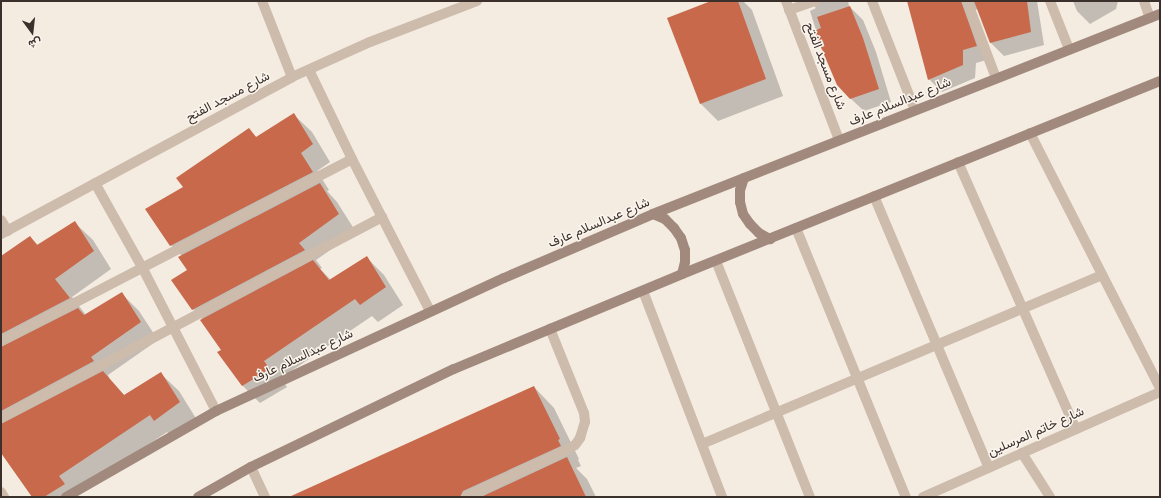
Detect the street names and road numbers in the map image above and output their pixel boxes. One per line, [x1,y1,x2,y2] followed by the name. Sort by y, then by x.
[801,20,849,112] street label: شارع مسجد الفتح
[183,68,273,126] street label: شارع مسجد الفتح
[847,74,953,130] street label: شارع عبدالسلام عارف
[546,195,652,251] street label: شارع عبدالسلام عارف
[250,326,356,386] street label: شارع عبدالسلام عارف
[985,404,1087,460] street label: شارع خاتم المرسلين

